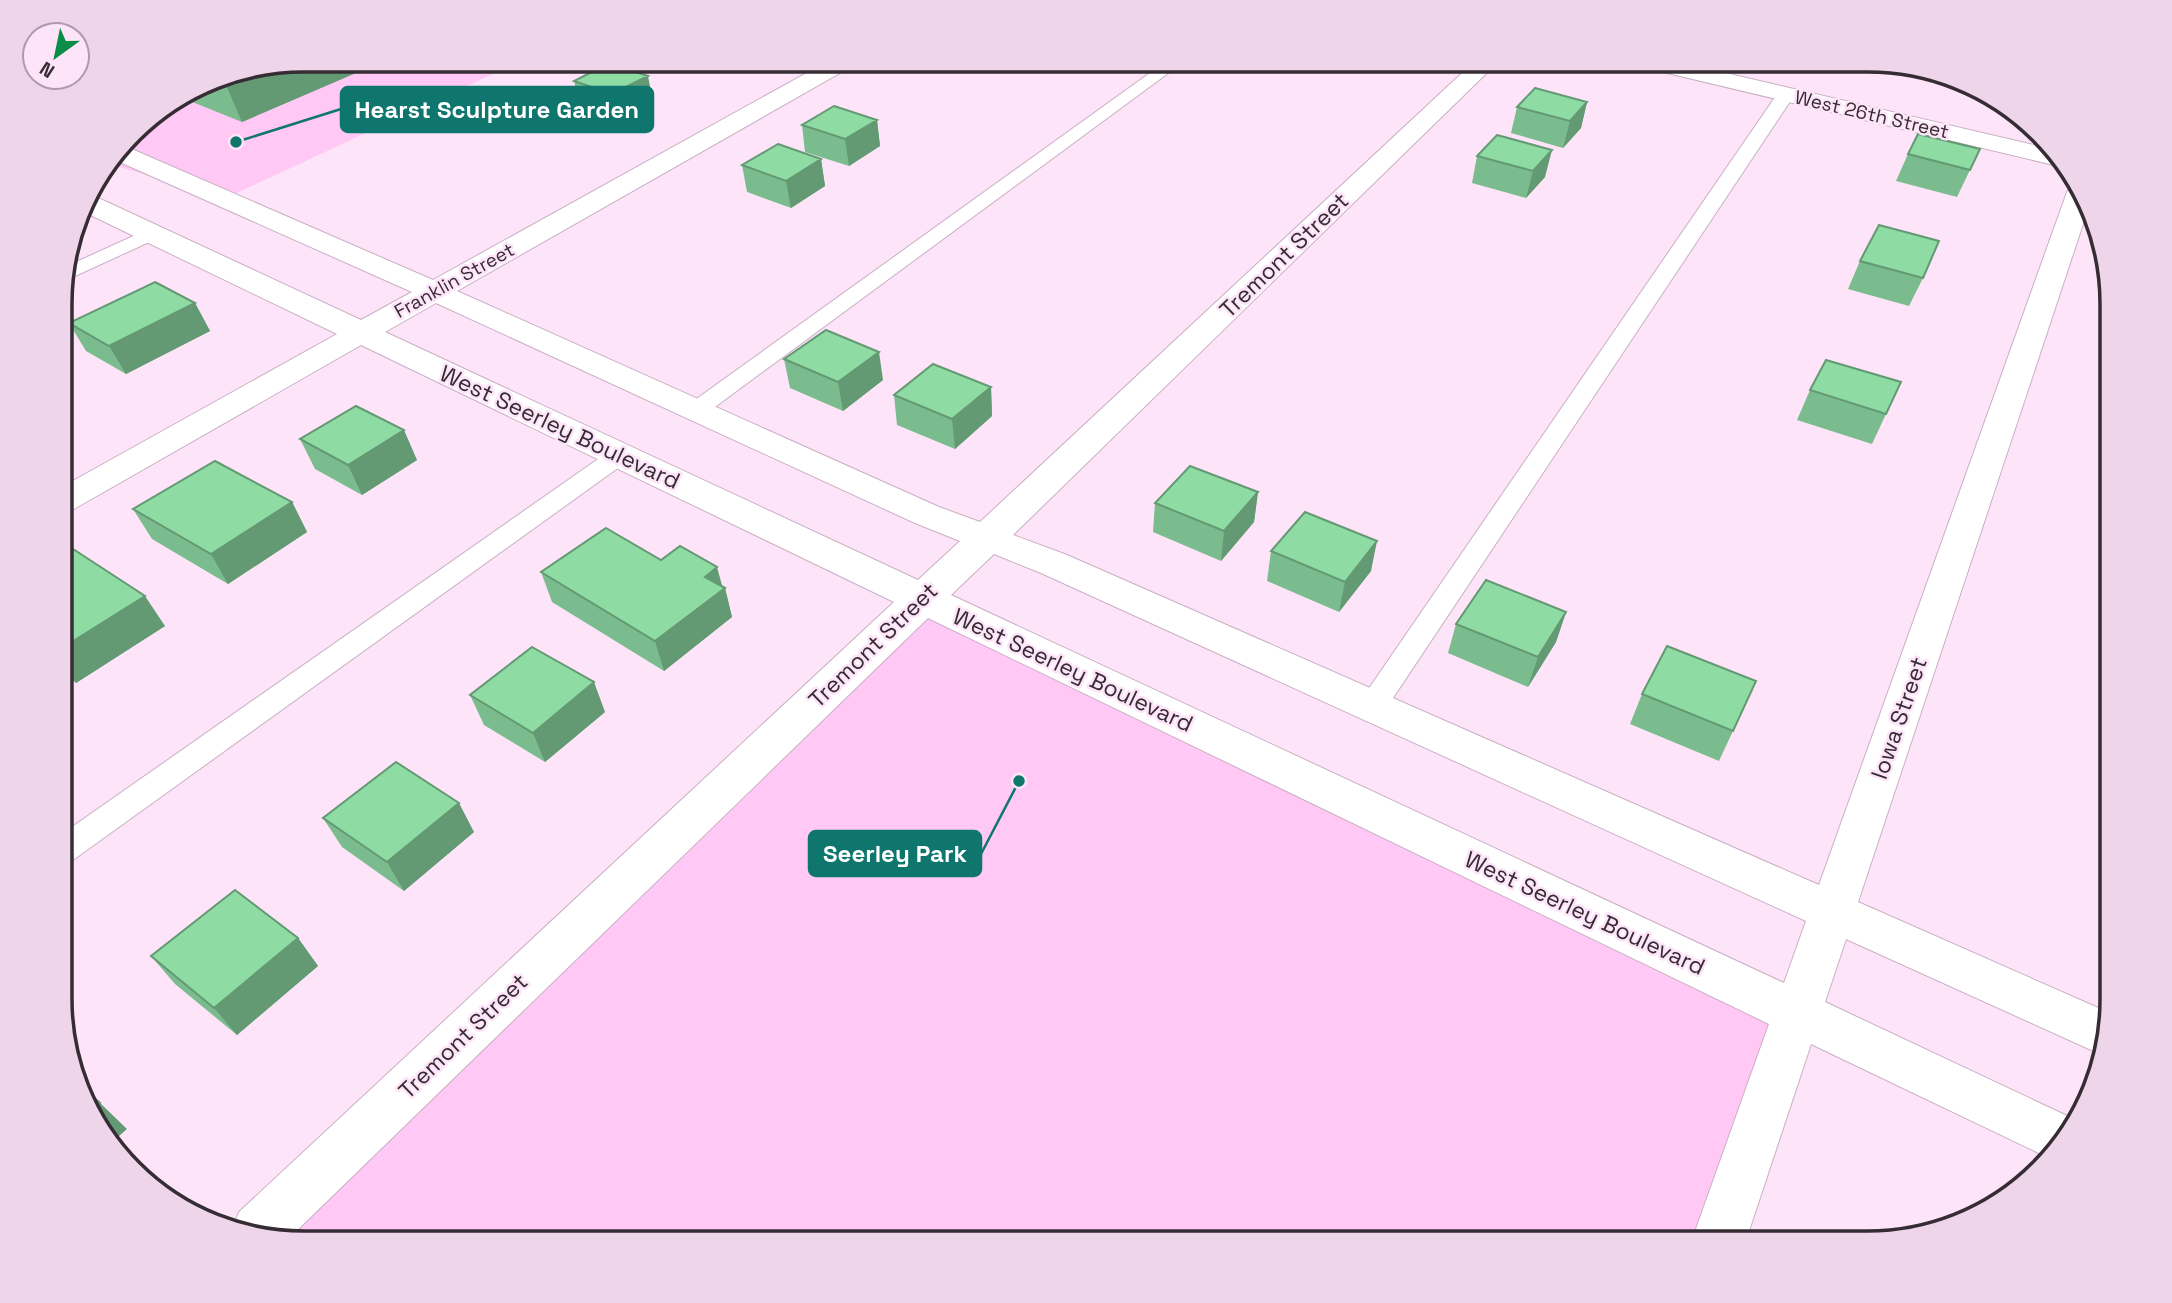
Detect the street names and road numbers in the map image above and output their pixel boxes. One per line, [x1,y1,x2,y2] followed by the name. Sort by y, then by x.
[1792,85,1951,144] street label: West 26th Street
[1213,186,1355,324] street label: Tremont Street
[390,237,519,324] street label: Franklin Street
[435,358,685,496] street label: West Seerley Boulevard
[802,576,944,714] street label: Tremont Street
[948,601,1198,739] street label: West Seerley Boulevard
[1864,653,1934,783] street label: Iowa Street
[1460,844,1710,982] street label: West Seerley Boulevard
[392,967,534,1105] street label: Tremont Street

